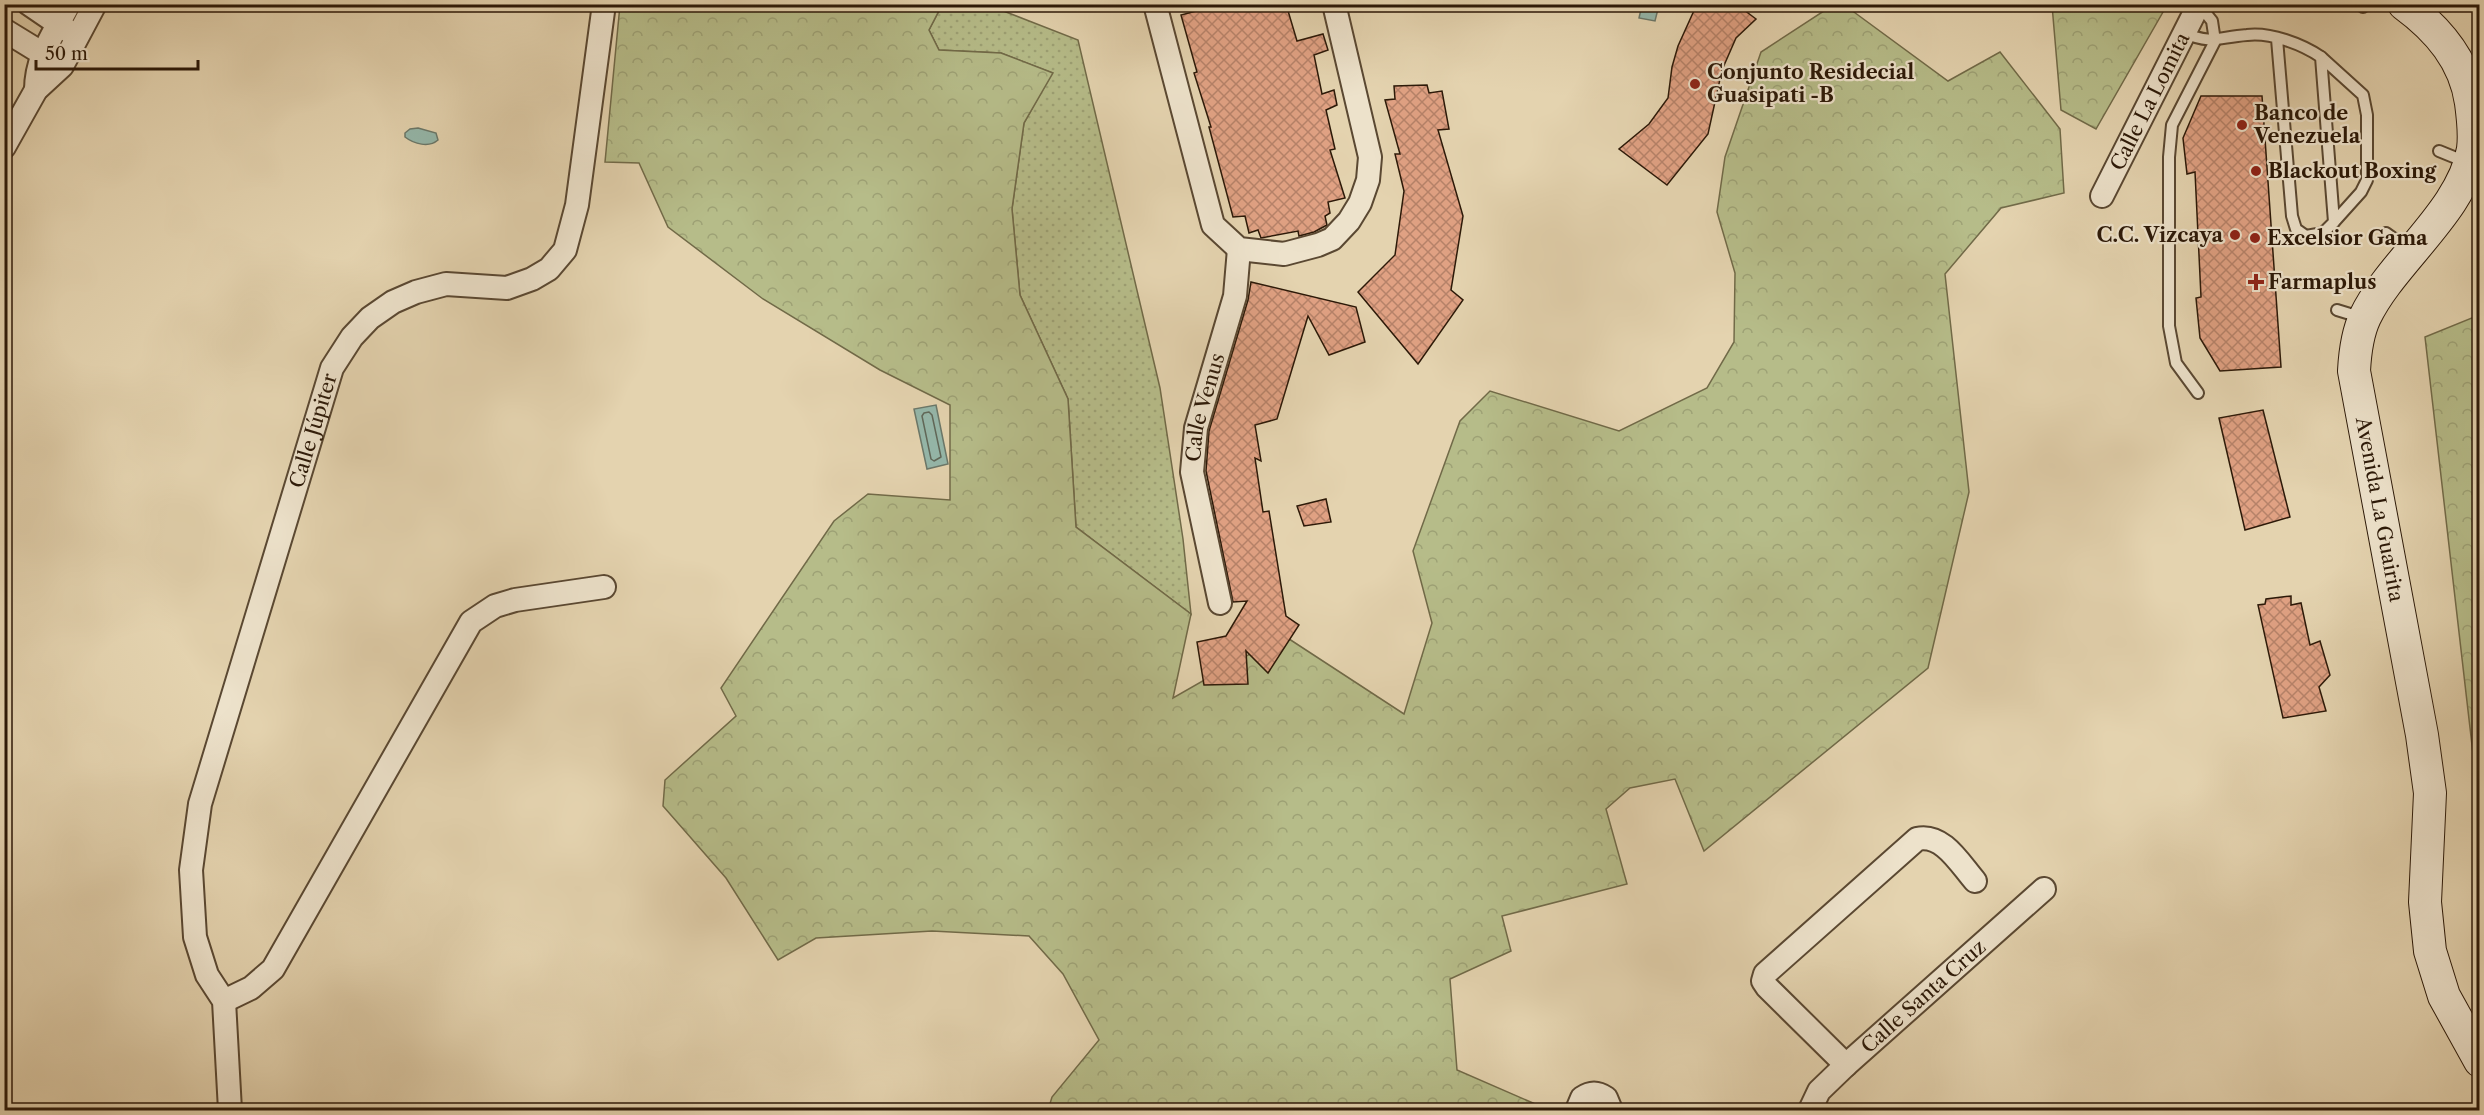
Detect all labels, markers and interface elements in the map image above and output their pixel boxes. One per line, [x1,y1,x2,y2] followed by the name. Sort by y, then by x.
[2105,28,2195,174] street label: Calle La Lomita
[36,33,198,71] scale bar
[45,43,88,65] text: 50 m
[1707,60,1914,107] place label: Conjunto Residecial Guasipati -B
[1688,77,1702,91] marker: Conjunto Residecial Guasipati -B
[2253,101,2361,148] place label: Banco de Venezuela
[2235,118,2249,132] marker: Banco de Venezuela
[2268,159,2437,183] place label: Blackout Boxing
[2249,164,2263,178] marker: Blackout Boxing
[2097,223,2223,247] place label: C.C. Vizcaya
[2267,226,2428,250] place label: Excelsior Gama
[2228,228,2242,242] marker: C.C. Vizcaya
[2248,231,2262,245] marker: Excelsior Gama
[2268,270,2377,294] place label: Farmaplus
[2249,275,2263,289] marker: Farmaplus
[1181,350,1229,463] street label: Calle Venus
[284,370,342,491] street label: Calle Júpiter
[2351,414,2409,604] street label: Avenida La Guairita
[1856,935,1991,1058] street label: Calle Santa Cruz

